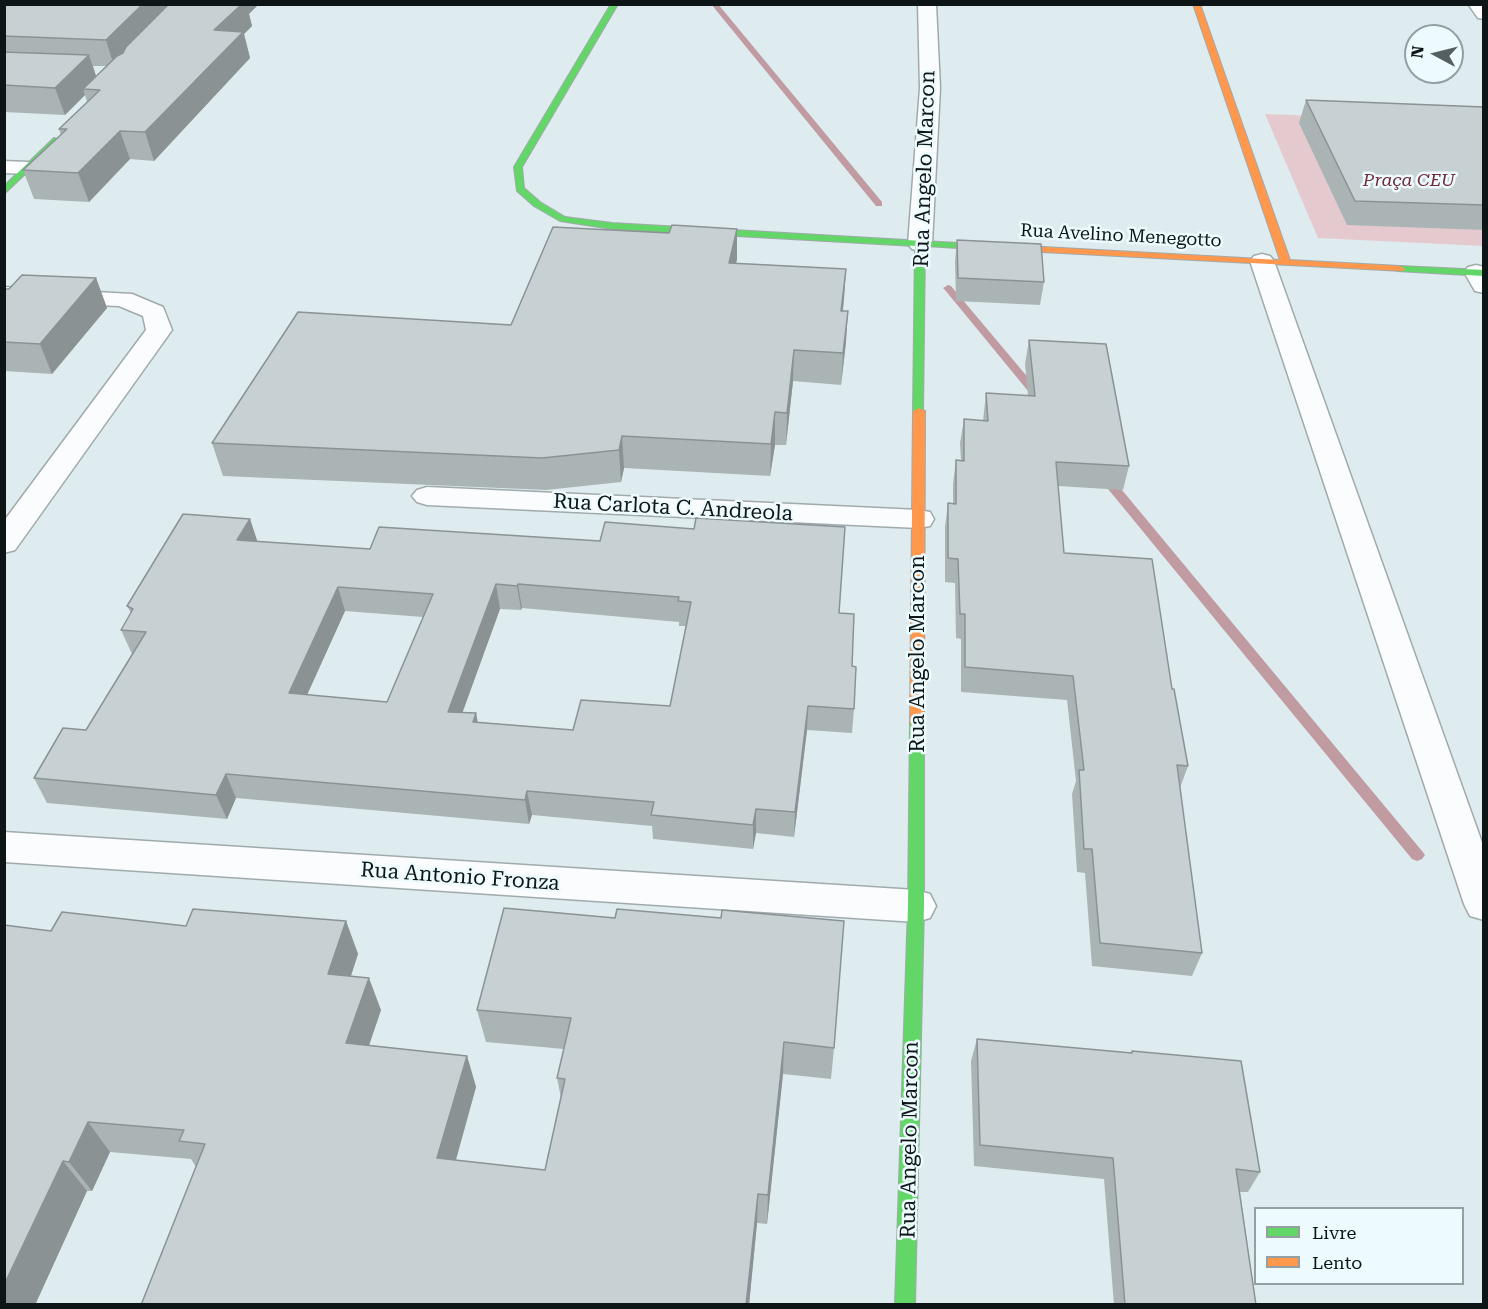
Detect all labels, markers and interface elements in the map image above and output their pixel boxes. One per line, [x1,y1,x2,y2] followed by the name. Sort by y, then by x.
[1404,24,1464,84] north arrow
[1407,45,1428,59] text: N
[909,70,941,268] street label: Rua Angelo Marcon
[1363,170,1455,192] park label: Praça CEU
[1020,220,1222,252] street label: Rua Avelino Menegotto
[552,489,794,527] street label: Rua Carlota C. Andreola
[905,555,931,753] street label: Rua Angelo Marcon
[360,857,560,897] street label: Rua Antonio Fronza
[896,1041,924,1239] street label: Rua Angelo Marcon
[1254,1207,1464,1285] legend
[1312,1222,1356,1243] text: Livre
[1312,1252,1362,1273] text: Lento

